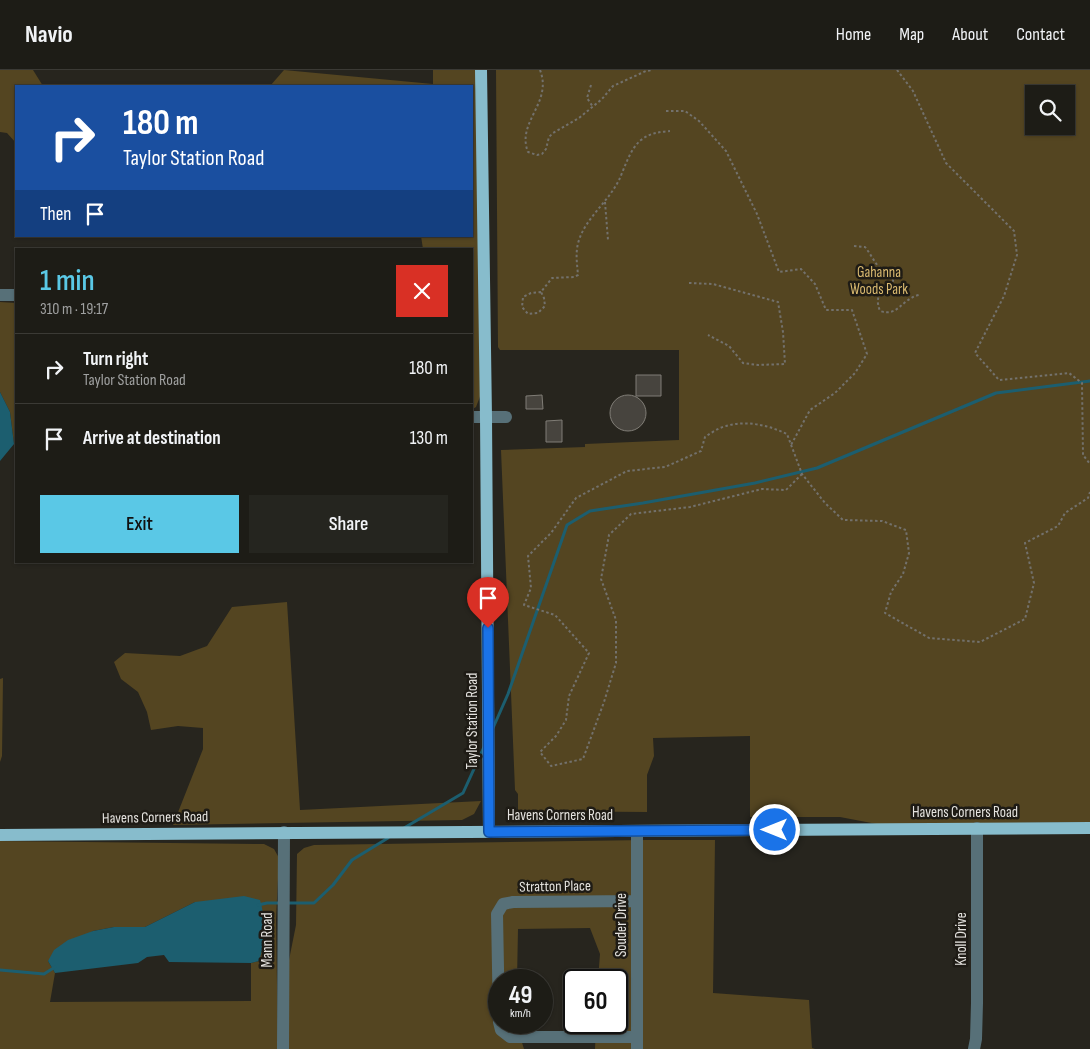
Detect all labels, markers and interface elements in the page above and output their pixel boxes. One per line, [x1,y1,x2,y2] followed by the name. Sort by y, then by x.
[25,20,73,49] text: Navio
[836,24,871,45] text: Home
[899,24,924,45] text: Map
[952,24,988,45] text: About
[1016,24,1065,45] text: Contact
[1025,85,1075,135] map controls
[1025,85,1075,135] button: search
[123,102,199,145] text: 180 m
[40,105,105,170] icon: right
[123,145,264,172] text: Taylor Station Road
[81,200,109,228] icon: arrive
[40,203,71,226] text: Then
[40,263,95,299] text: 1 min
[850,263,908,299] park label: Gahanna Woods Park
[396,265,448,317] button: close
[40,300,108,319] text: 310 m · 19:17
[83,348,148,371] text: Turn right
[40,355,68,383] icon: right
[409,357,448,380] text: 180 m
[83,371,186,390] text: Taylor Station Road
[40,425,68,453] icon: arrive
[83,427,221,450] text: Arrive at destination
[410,427,448,450] text: 130 m
[40,495,239,553] button: Exit
[249,495,448,553] button: Share
[467,577,509,628] pin
[474,584,502,612] icon: arrive
[463,673,482,769] street label: Taylor Station Road
[748,803,800,855] position arrow
[912,803,1018,822] street label: Havens Corners Road
[507,806,613,825] street label: Havens Corners Road
[102,807,208,828] street label: Havens Corners Road
[519,876,591,897] street label: Stratton Place
[612,893,631,957] street label: Souder Drive
[952,912,971,966] street label: Knoll Drive
[258,913,277,967] street label: Mann Road
[563,969,628,1034] speed limit sign: 60
[509,980,532,1011] text: 49
[510,1006,531,1021] text: km/h

